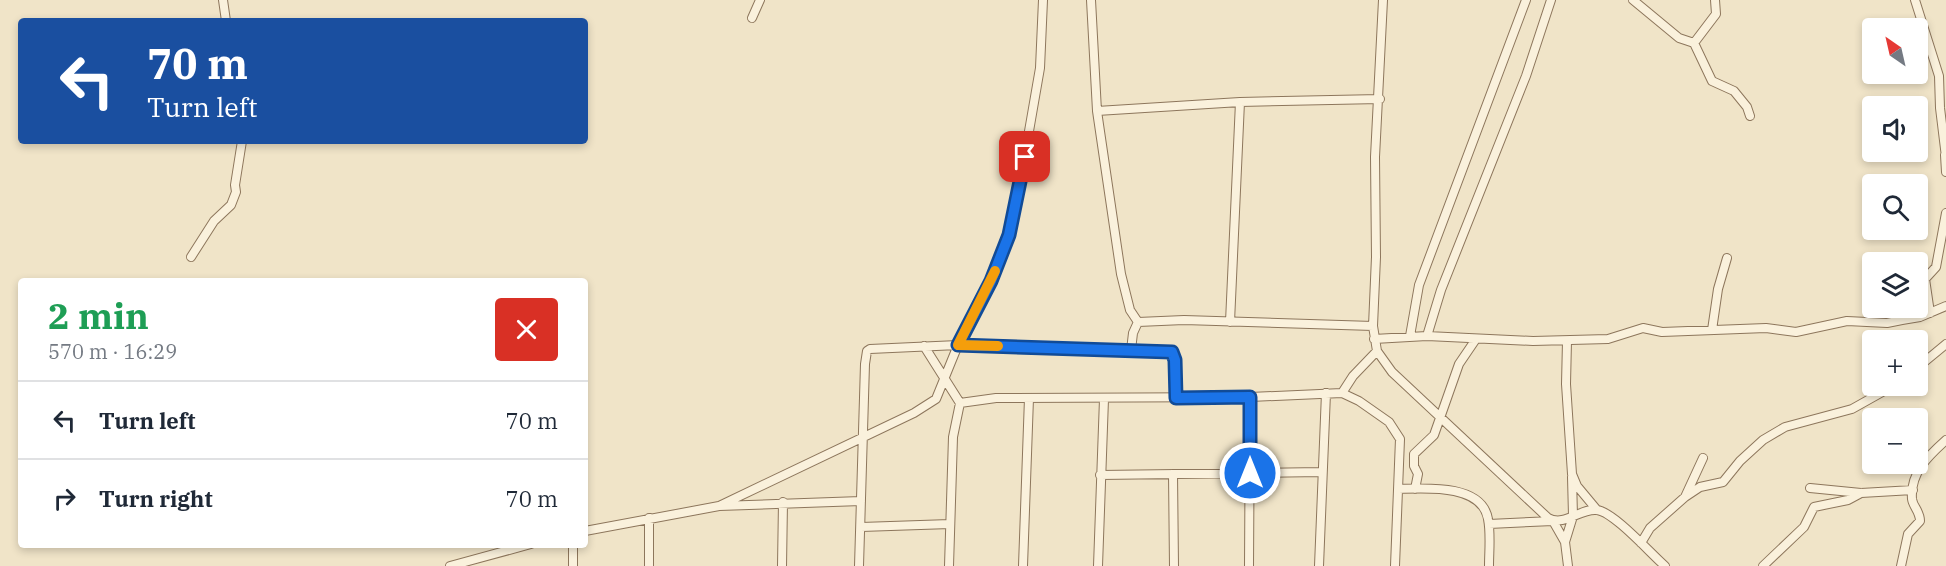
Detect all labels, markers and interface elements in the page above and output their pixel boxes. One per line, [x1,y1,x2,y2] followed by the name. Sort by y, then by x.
[1862,18,1928,84] north arrow
[1862,18,1928,474] map controls
[147,36,248,91] text: 70 m
[48,42,126,120] icon: left
[147,89,258,124] text: Turn left
[1862,96,1928,162] button: sound
[999,131,1050,182] pin
[1008,140,1041,173] icon: arrive
[1862,174,1928,240] button: search
[1862,252,1928,318] button: layers
[48,292,149,339] text: 2 min
[495,298,558,361] button: close
[1862,330,1928,396] button: +
[48,338,177,365] text: 570 m · 16:29
[48,404,81,437] icon: left
[99,406,195,435] text: Turn left
[506,406,558,435] text: 70 m
[1862,408,1928,474] button: −
[1218,441,1282,505] position arrow
[48,482,81,515] icon: right
[99,484,213,513] text: Turn right
[506,484,558,513] text: 70 m

